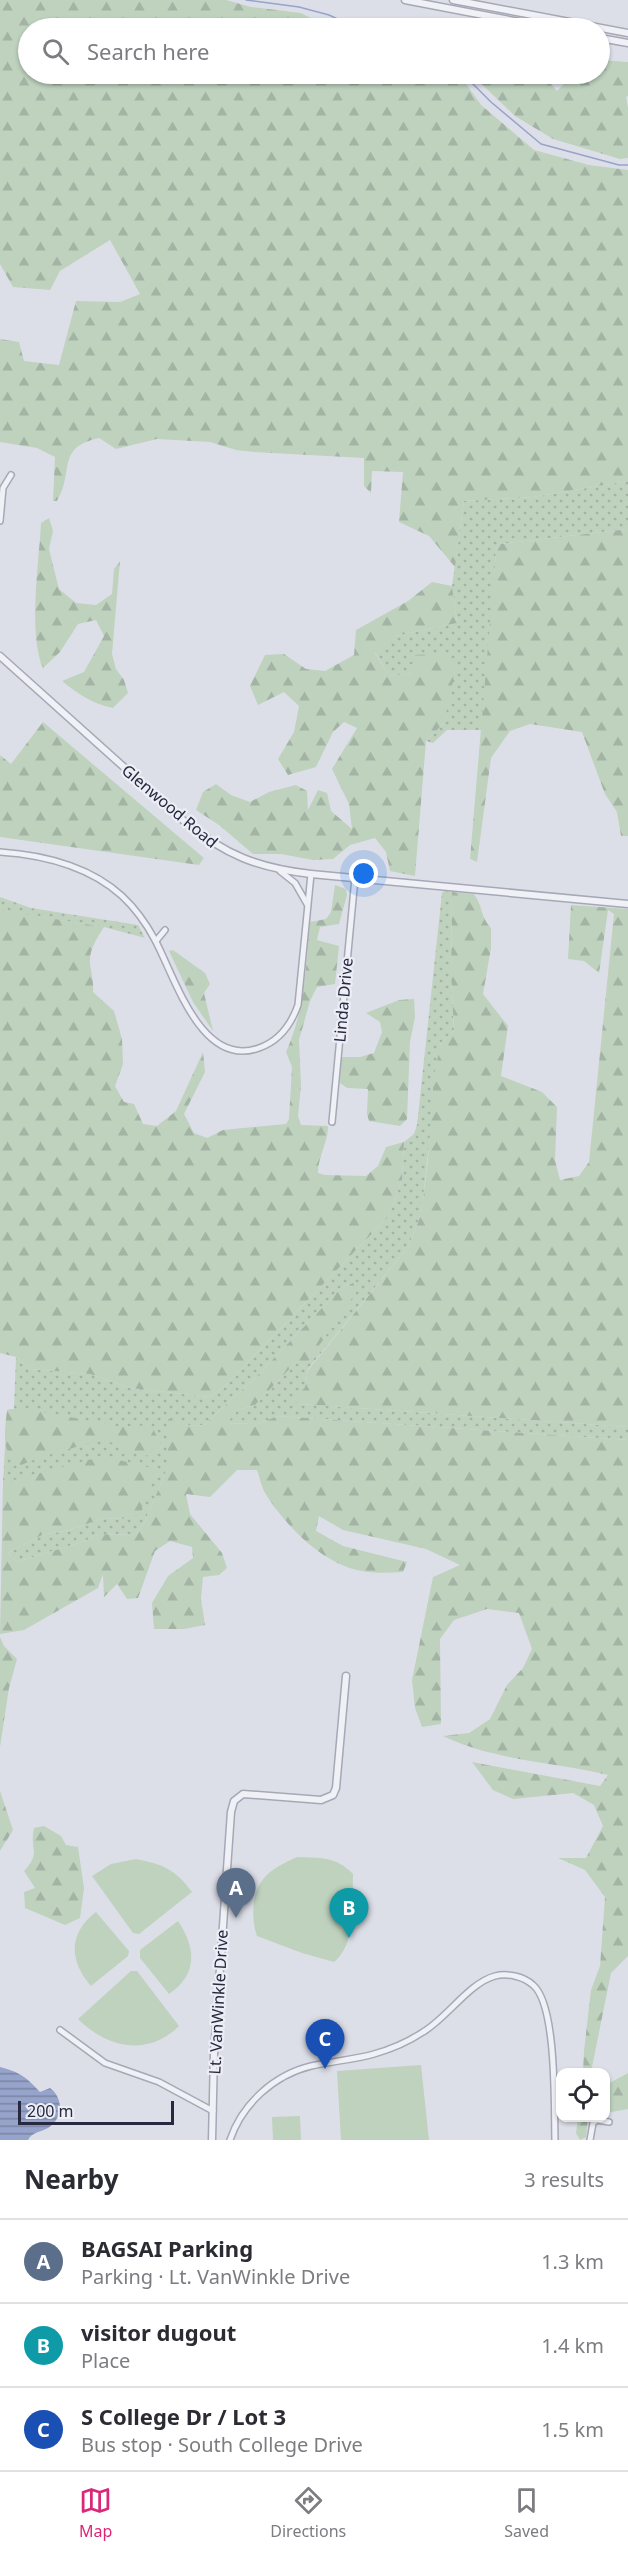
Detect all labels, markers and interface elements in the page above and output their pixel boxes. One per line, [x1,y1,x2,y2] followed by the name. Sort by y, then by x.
[18,18,610,84] search box
[39,35,72,68] icon: search
[87,36,209,66] text: Search here
[117,759,223,853] street label: Glenwood Road
[349,859,378,888] your location
[328,957,358,1043] street label: Linda Drive
[216,1868,256,1918] pin: A
[330,1888,368,1938] pin: B
[203,1929,233,2075] street label: Lt. VanWinkle Drive
[306,2020,344,2069] pin: C
[556,2068,610,2122] map controls
[556,2068,610,2122] button: locate
[18,2098,174,2126] scale bar
[27,2100,74,2122] text: 200 m
[24,2161,119,2197] text: Nearby
[524,2166,604,2193] text: 3 results
[81,2233,253,2263] text: BAGSAI Parking
[37,2248,50,2275] text: A
[541,2248,604,2275] text: 1.3 km
[81,2263,350,2290] text: Parking · Lt. VanWinkle Drive
[81,2317,236,2347] text: visitor dugout
[37,2332,50,2359] text: B
[541,2332,604,2359] text: 1.4 km
[81,2347,130,2374] text: Place
[81,2401,286,2431] text: S College Dr / Lot 3
[37,2416,50,2443] text: C
[541,2416,604,2443] text: 1.5 km
[81,2431,363,2458] text: Bus stop · South College Drive
[79,2484,112,2542] tab: Map
[270,2484,346,2542] tab: Directions
[504,2484,549,2542] tab: Saved

